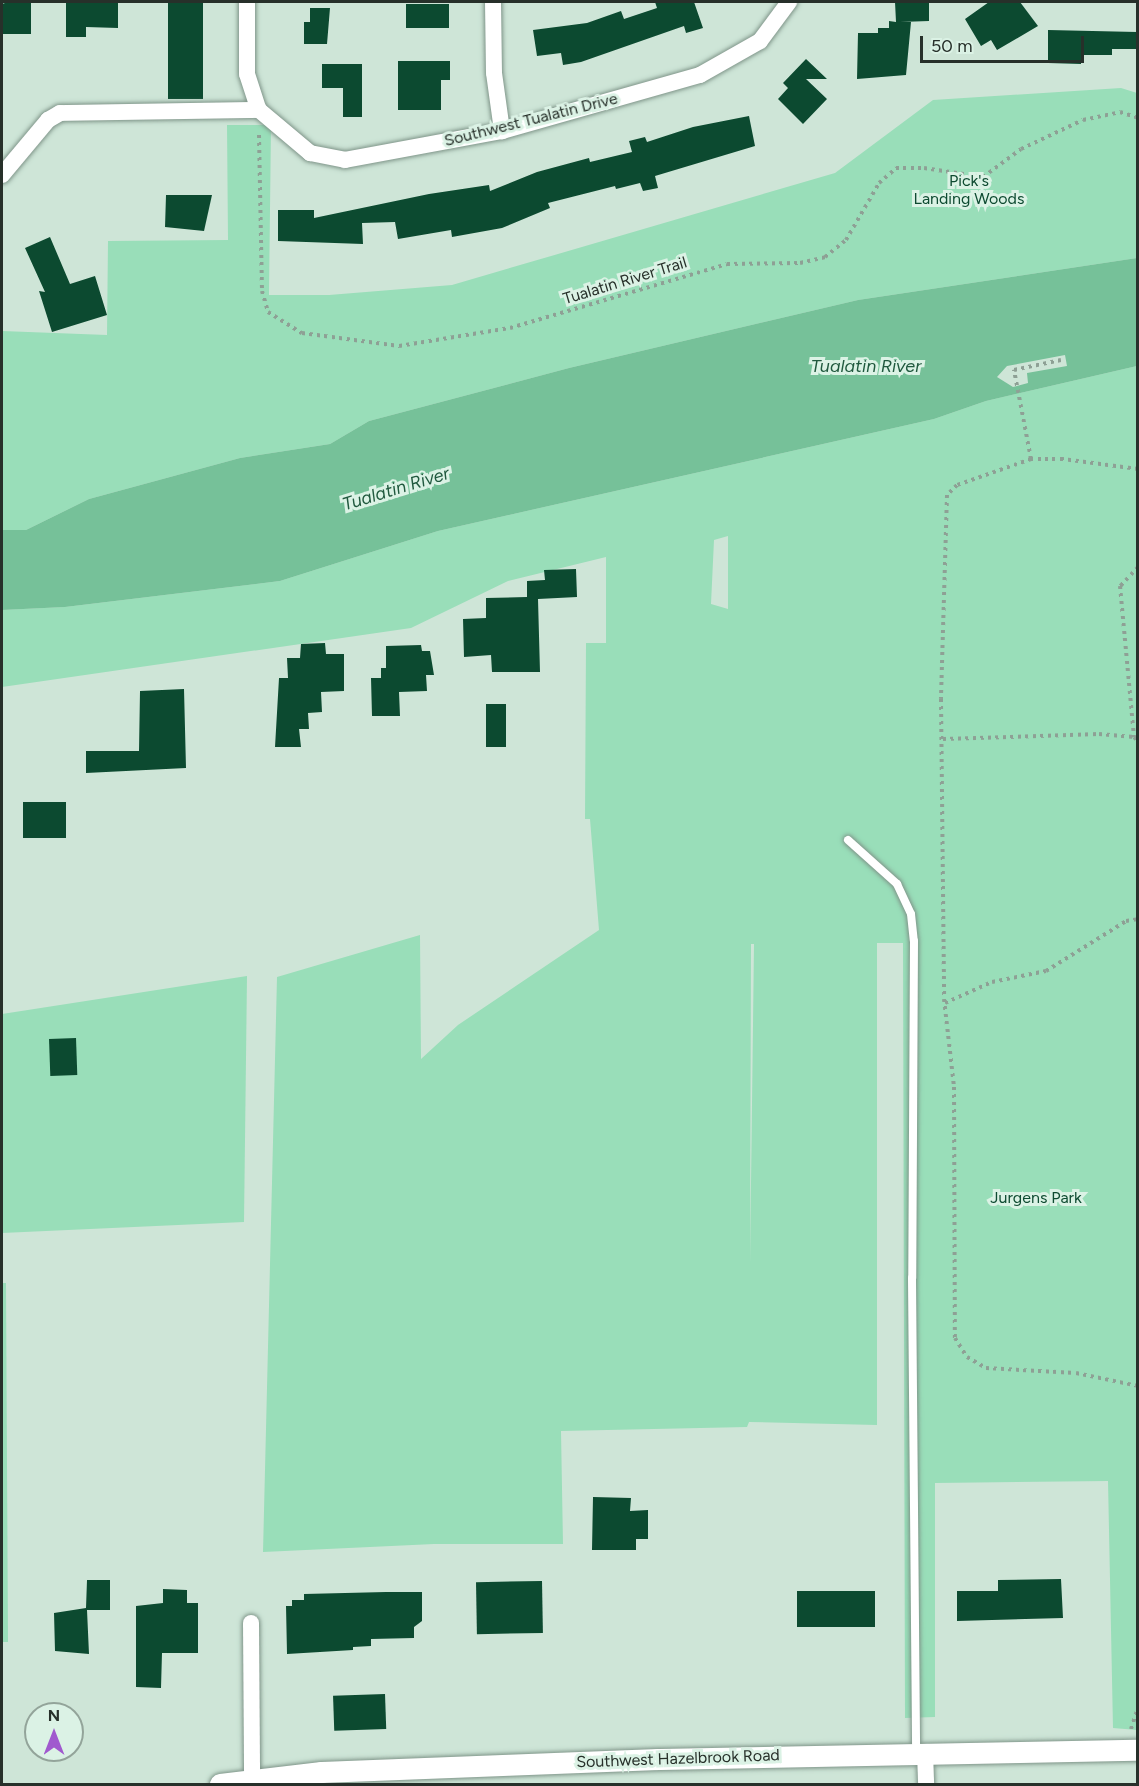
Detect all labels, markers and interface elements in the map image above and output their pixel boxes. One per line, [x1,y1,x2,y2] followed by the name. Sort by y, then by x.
[923,24,1086,62] scale bar
[931,35,973,57] text: 50 m
[442,89,620,151] street label: Southwest Tualatin Drive
[914,171,1024,209] park label: Pick's Landing Woods
[561,253,689,309] street label: Tualatin River Trail
[811,355,921,377] water label: Tualatin River
[340,463,452,515] water label: Tualatin River
[990,1188,1082,1208] park label: Jurgens Park
[24,1702,84,1762] north arrow
[48,1706,60,1725] text: N
[576,1746,780,1772] street label: Southwest Hazelbrook Road

